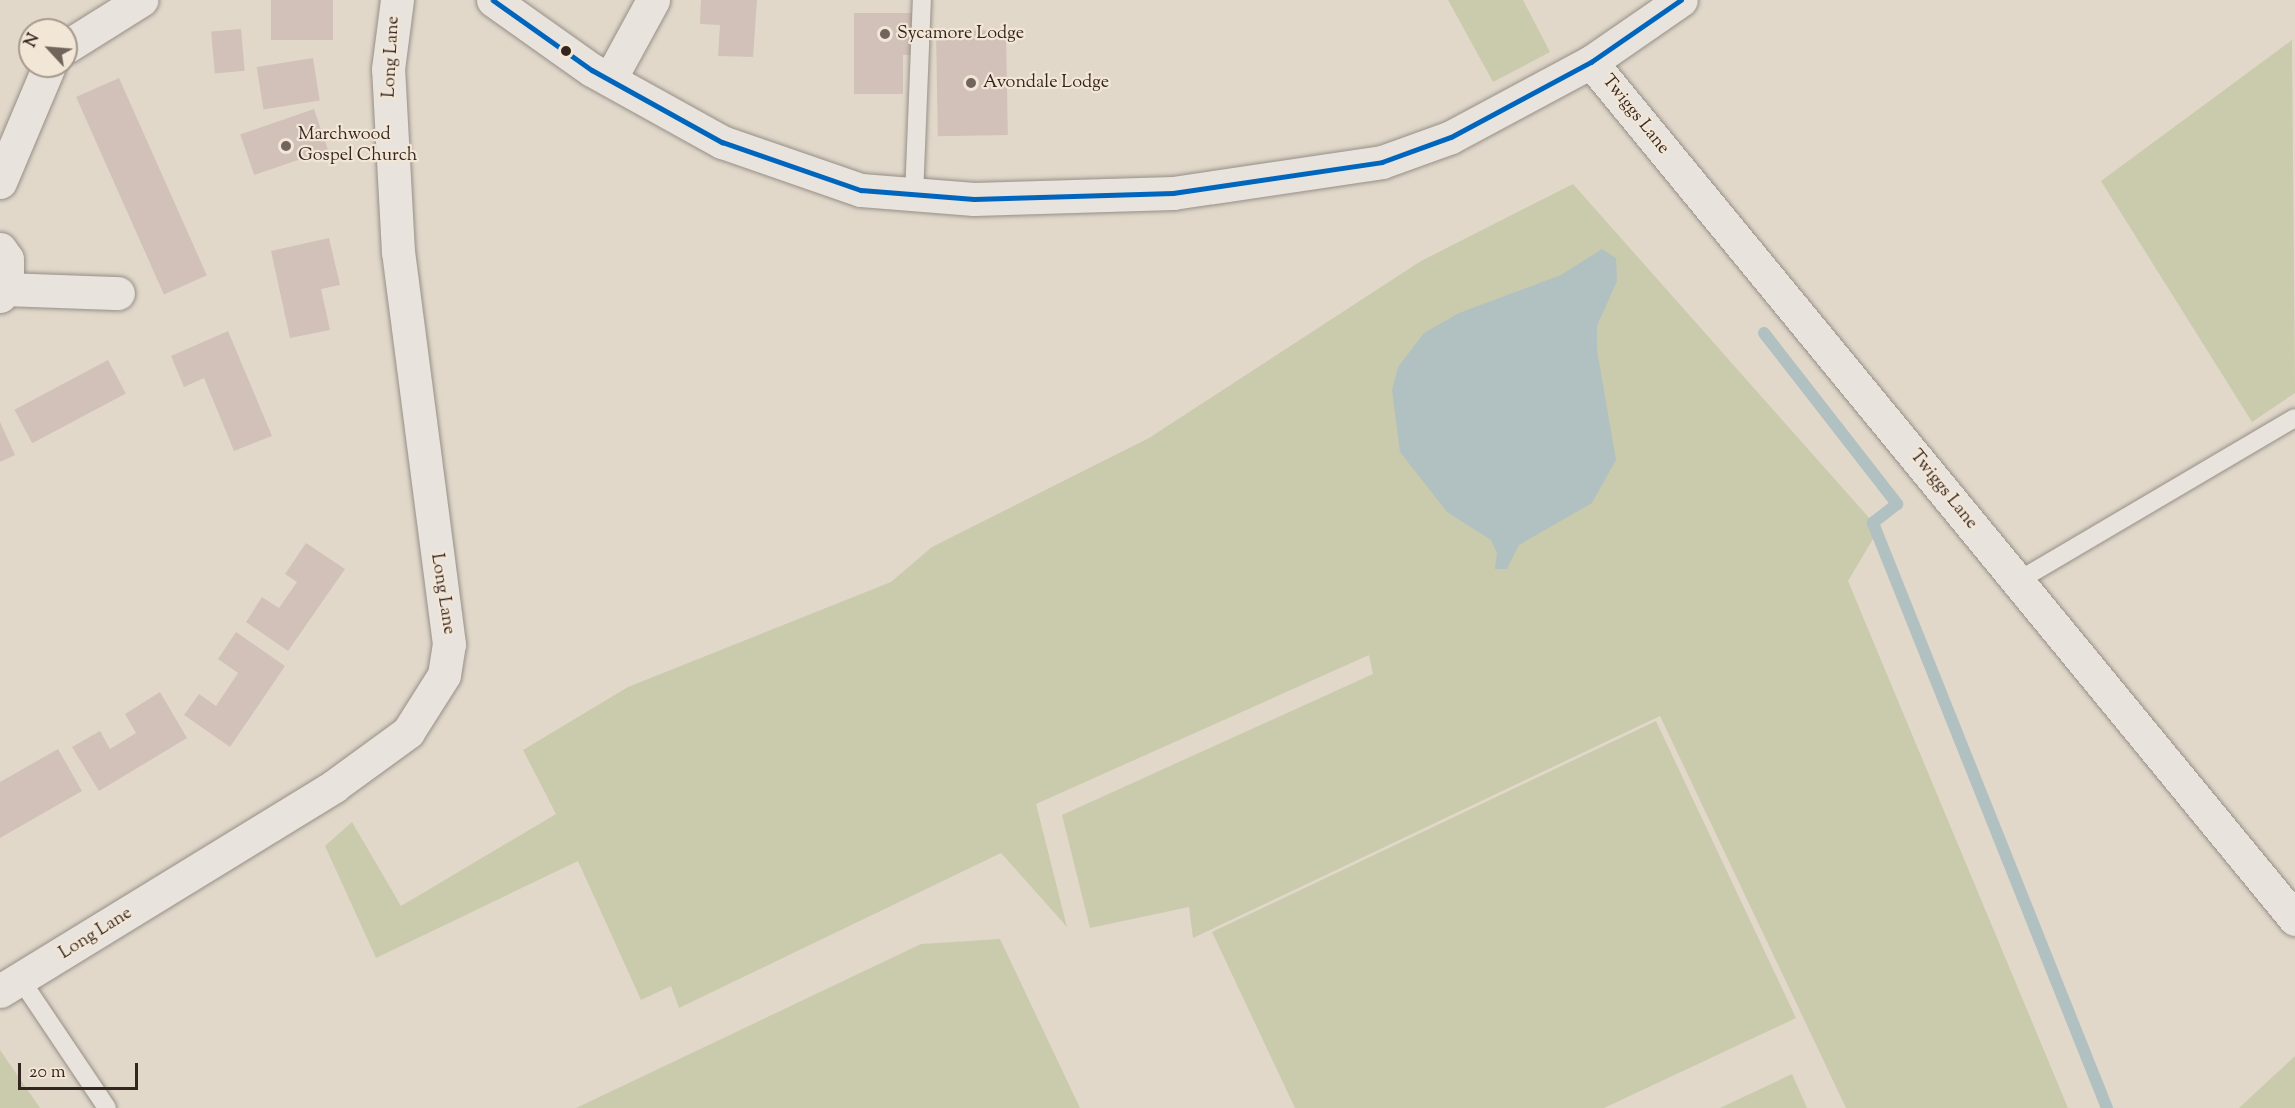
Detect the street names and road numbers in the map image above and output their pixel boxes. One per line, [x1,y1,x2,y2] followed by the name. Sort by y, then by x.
[379,16,405,98] street label: Long Lane
[1596,71,1674,159] street label: Twiggs Lane
[1904,446,1982,534] street label: Twiggs Lane
[425,552,459,636] street label: Long Lane
[56,903,136,965] street label: Long Lane

